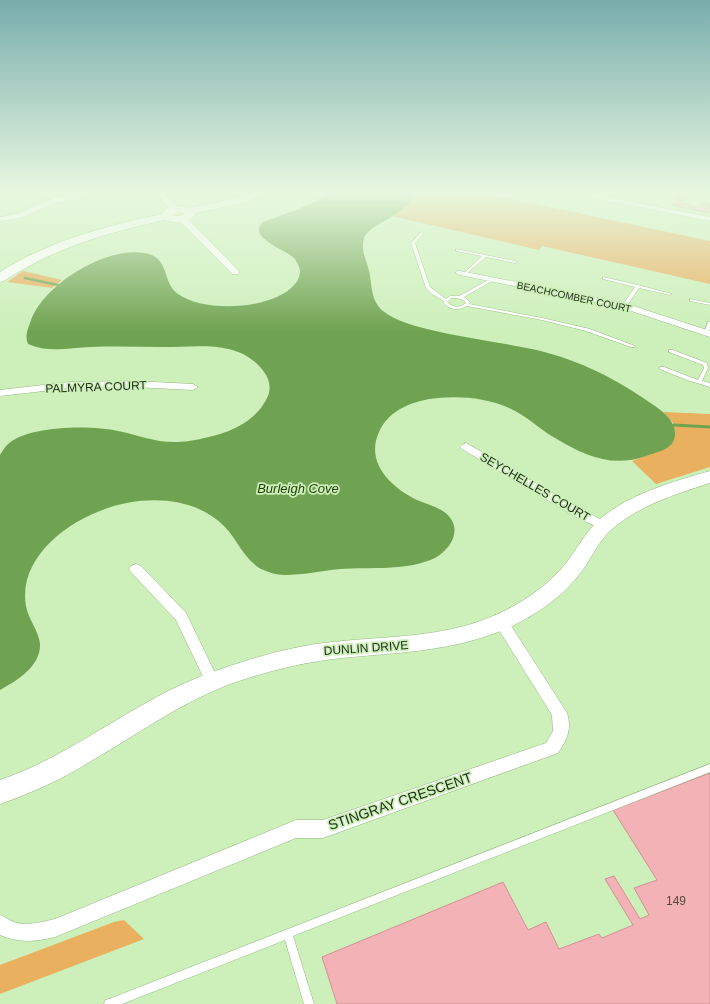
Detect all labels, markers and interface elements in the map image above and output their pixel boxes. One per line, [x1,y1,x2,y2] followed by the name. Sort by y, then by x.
[516,280,632,314] street label: BEACHCOMBER COURT
[45,378,148,396] street label: PALMYRA COURT
[478,450,593,525] street label: SEYCHELLES COURT
[257,481,339,496] water label: Burleigh Cove
[323,638,409,658] street label: DUNLIN DRIVE
[326,769,474,833] street label: STINGRAY CRESCENT
[666,894,686,908] house number: 149

